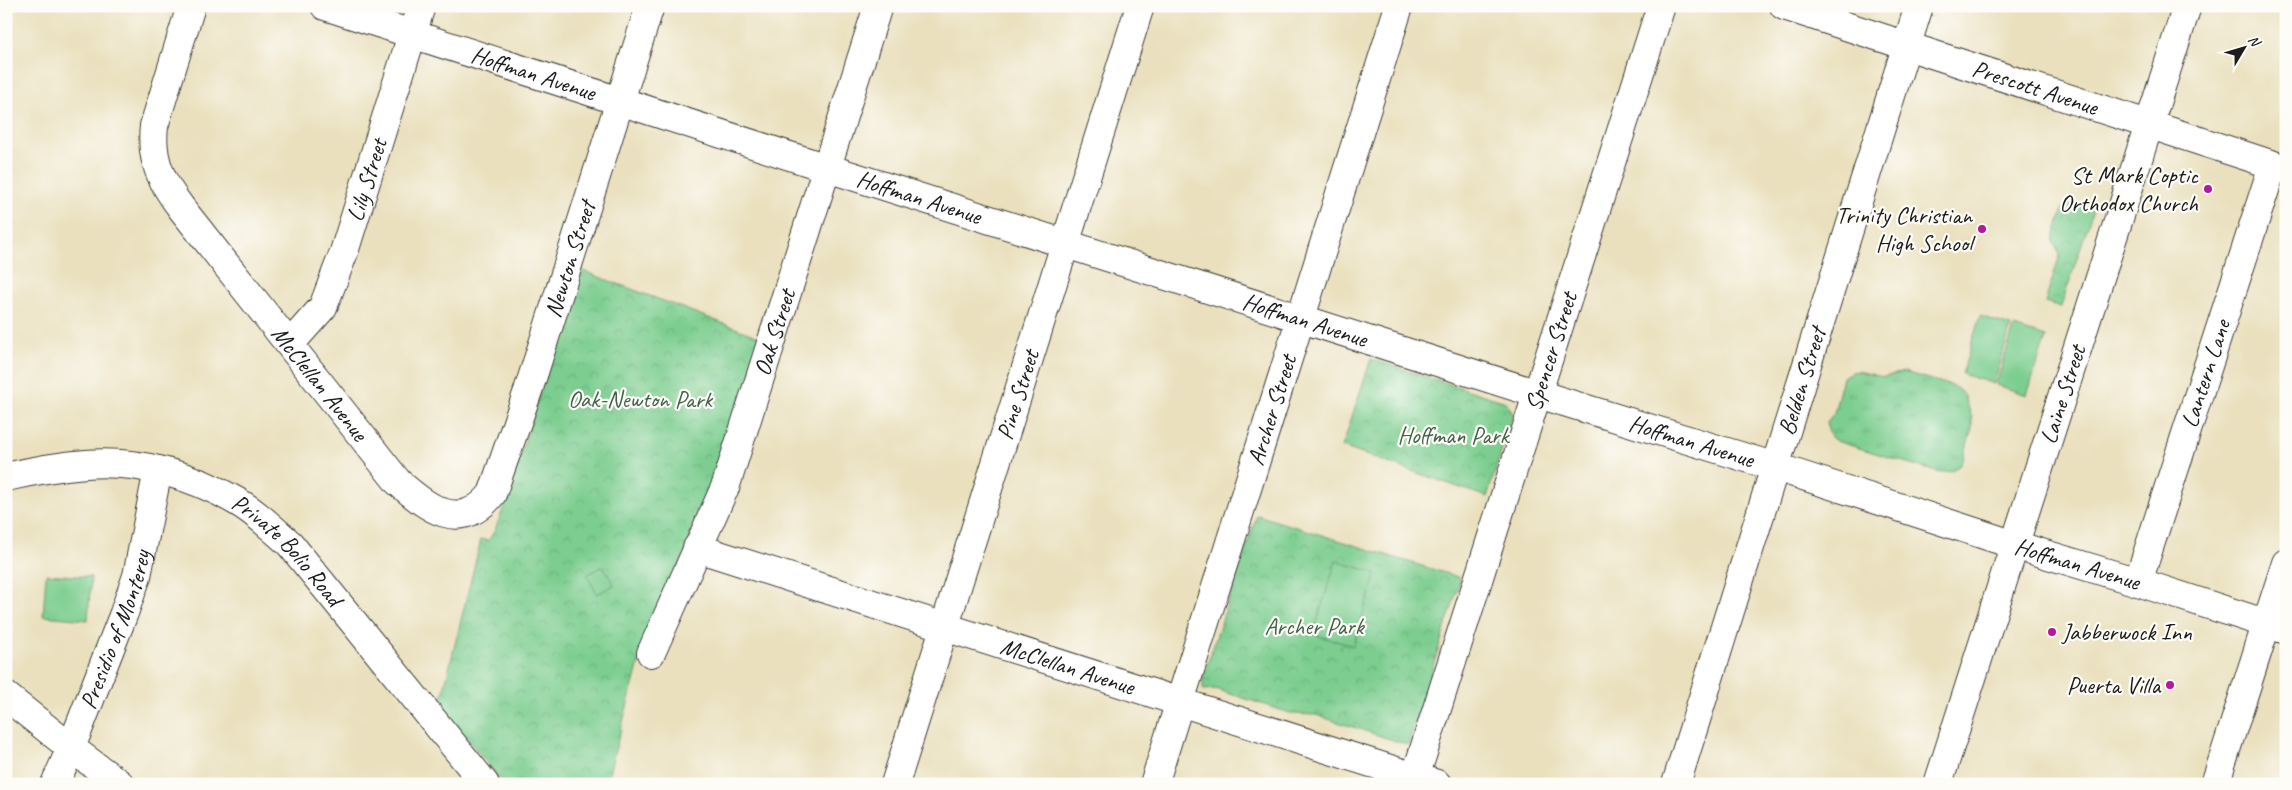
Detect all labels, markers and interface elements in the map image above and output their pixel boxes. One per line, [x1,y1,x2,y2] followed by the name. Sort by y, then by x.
[2220,22,2270,72] north arrow
[2244,32,2265,51] text: N
[468,39,601,108] street label: Hoffman Avenue
[1969,53,2104,123] street label: Prescott Avenue
[340,133,394,225] street label: Lily Street
[2059,160,2199,218] place label: St Mark Coptic Orthodox Church
[853,163,987,232] street label: Hoffman Avenue
[2202,183,2214,195] marker: St Mark Coptic Orthodox Church
[537,195,603,321] street label: Newton Street
[1836,200,1976,258] place label: Trinity Christian High School
[1976,223,1988,235] marker: Trinity Christian High School
[747,284,803,379] street label: Oak Street
[1239,286,1373,354] street label: Hoffman Avenue
[1518,287,1584,414] street label: Spencer Street
[2174,314,2238,431] street label: Lantern Lane
[265,320,376,449] street label: McClellan Avenue
[1771,321,1834,439] street label: Belden Street
[2033,340,2093,447] street label: Laine Street
[989,344,1046,443] street label: Pine Street
[1240,349,1304,469] street label: Archer Street
[568,384,714,414] park label: Oak-Newton Park
[1625,408,1759,475] street label: Hoffman Avenue
[1397,420,1511,450] park label: Hoffman Park
[226,487,351,615] street label: Private Bolio Road
[2011,531,2145,597] street label: Hoffman Avenue
[73,546,157,713] street label: Presidio of Monterey
[1265,611,1366,641] park label: Archer Park
[2061,617,2192,647] place label: Jabberwock Inn
[2046,626,2058,638] marker: Jabberwock Inn
[997,631,1140,702] street label: McClellan Avenue
[2067,670,2161,700] place label: Puerta Villa
[2164,679,2176,691] marker: Puerta Villa

